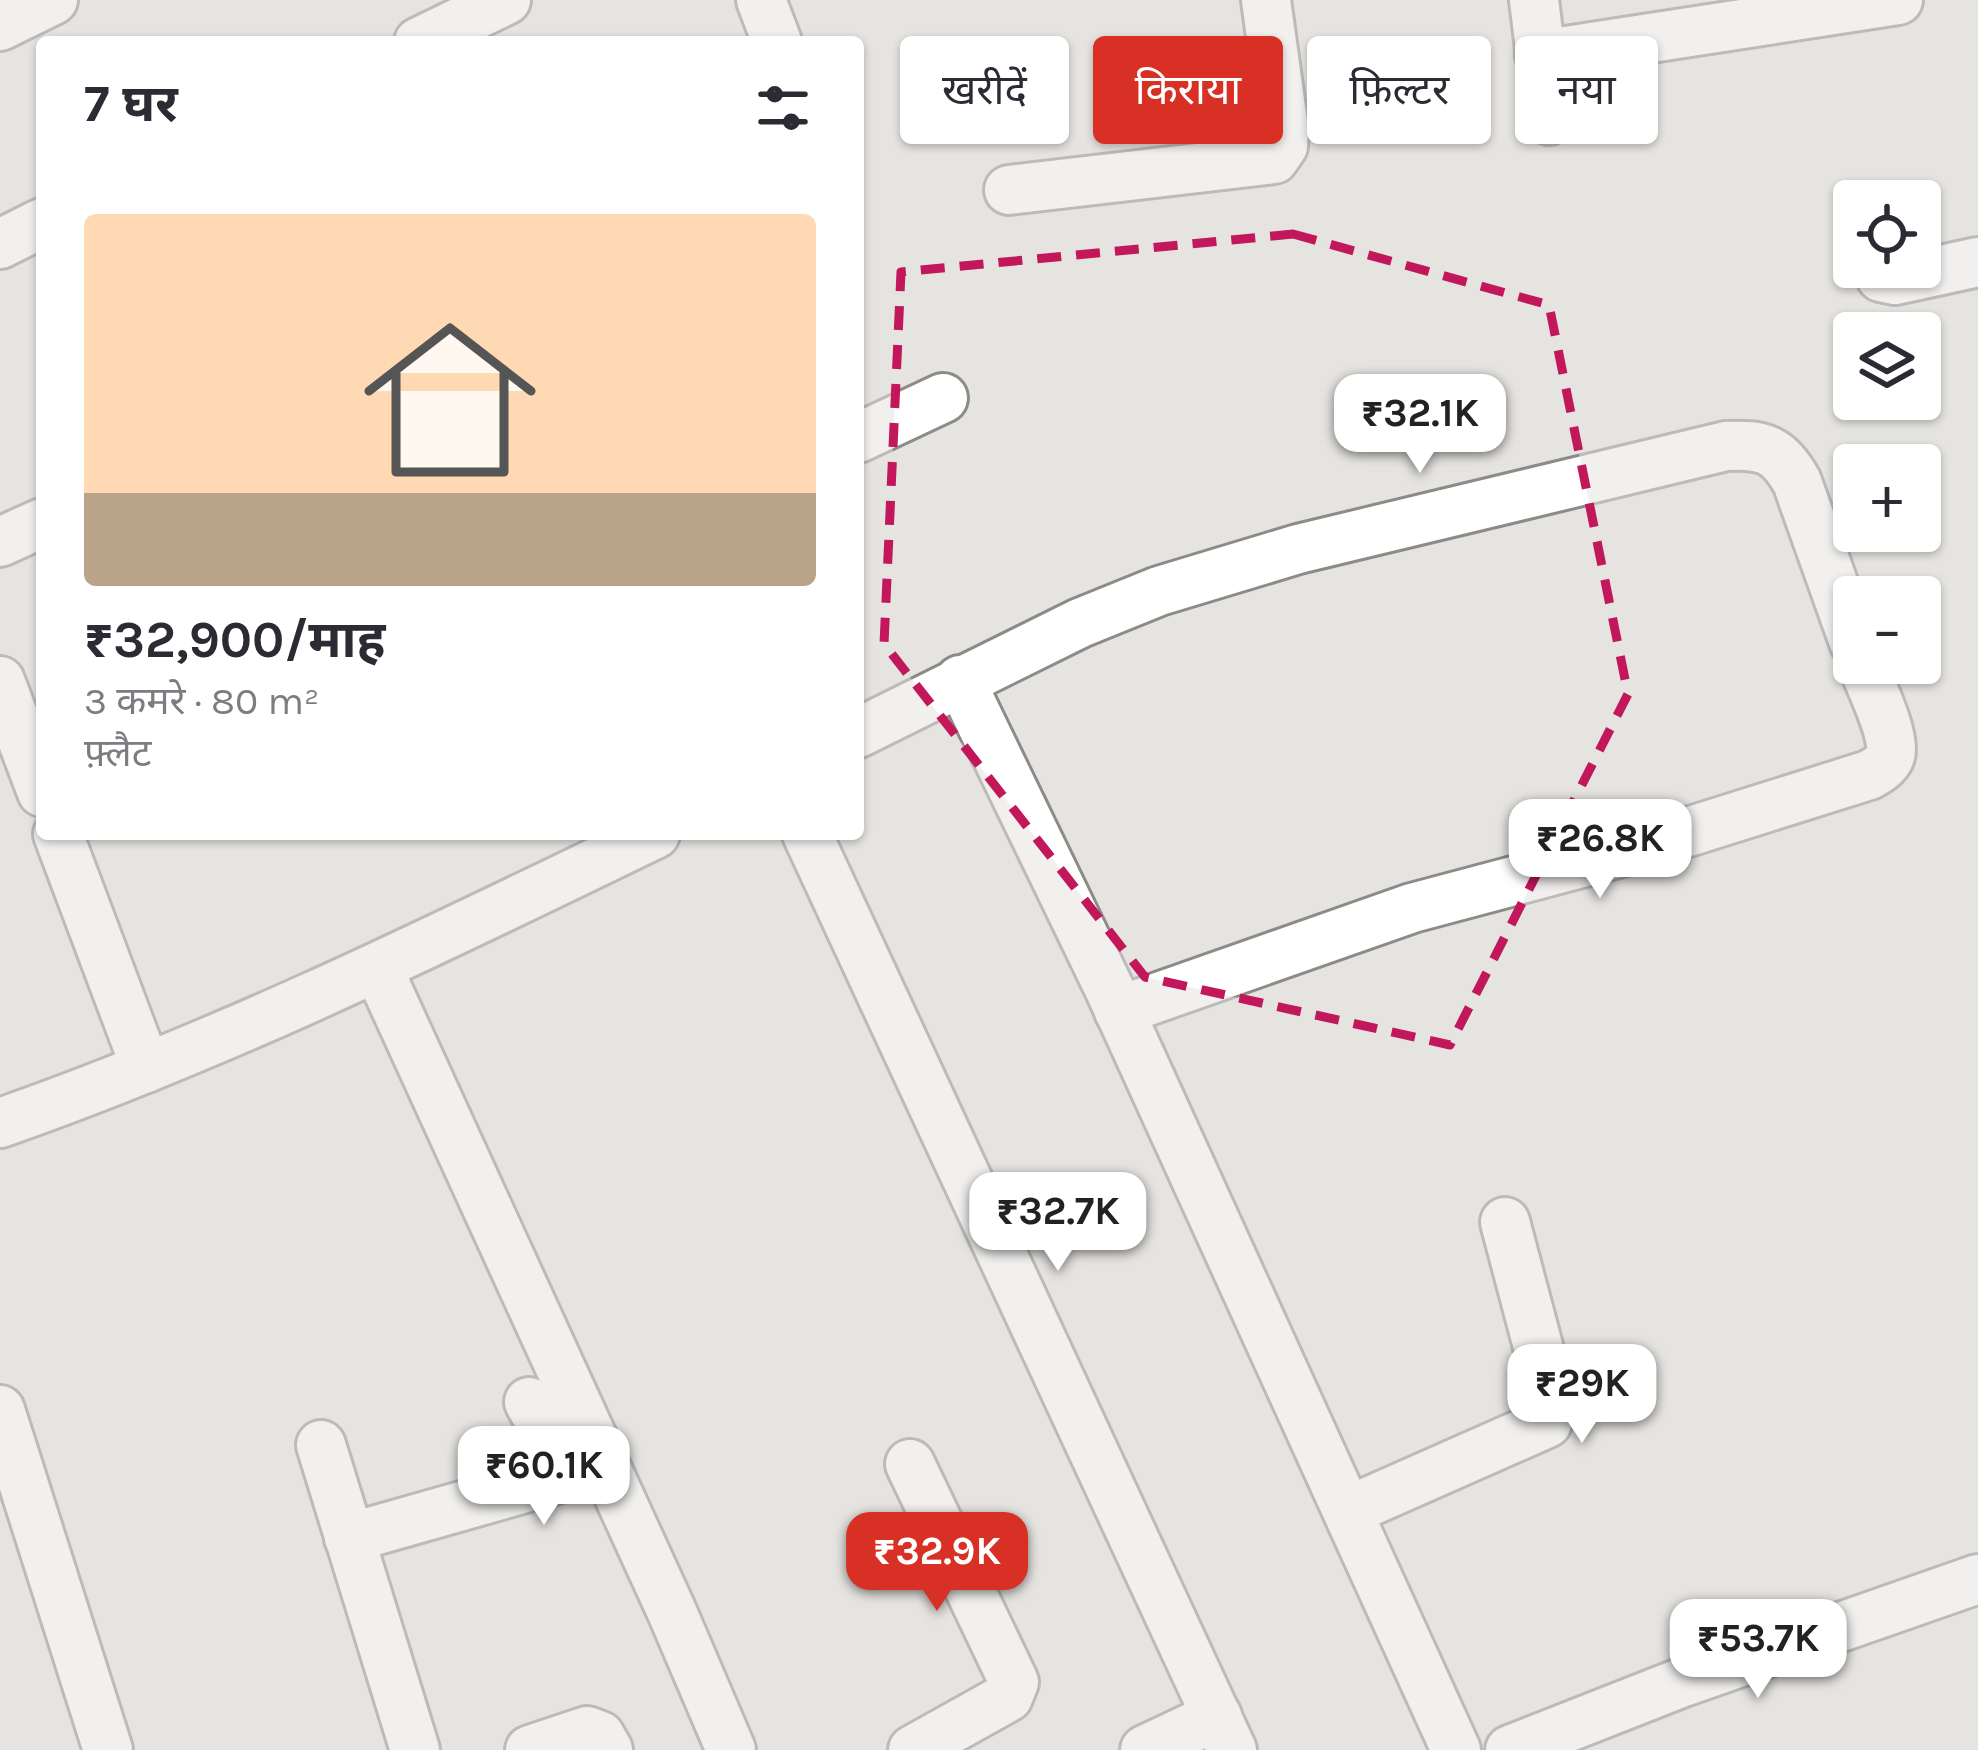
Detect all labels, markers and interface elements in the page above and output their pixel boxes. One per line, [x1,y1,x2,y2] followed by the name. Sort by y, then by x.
[900,36,1069,144] chip: खरीदें
[1093,36,1283,144] chip: किराया
[1307,36,1491,144] chip: फ़िल्टर
[1515,36,1658,144] chip: नया
[84,74,178,134] text: 7 घर
[750,75,816,141] icon: filters
[1833,180,1941,684] map controls
[1833,180,1941,288] button: locate
[342,292,558,508] icon: home
[1833,312,1941,420] button: layers
[1322,374,1518,476] pin: ₹32.1K
[1361,390,1479,436] text: ₹32.1K
[1833,444,1941,552] button: +
[1833,576,1941,684] button: −
[84,610,385,670] text: ₹32,900/माह
[84,678,320,724] text: 3 कमरे · 80 m²
[84,730,151,776] text: फ़्लैट
[1502,799,1698,901] pin: ₹26.8K
[1536,815,1664,861] text: ₹26.8K
[960,1172,1156,1274] pin: ₹32.7K
[996,1188,1120,1234] text: ₹32.7K
[1511,1344,1653,1446] pin: ₹29K
[1534,1360,1630,1406] text: ₹29K
[446,1426,642,1528] pin: ₹60.1K
[485,1442,603,1488] text: ₹60.1K
[839,1512,1035,1614] pin: ₹32.9K
[873,1528,1001,1574] text: ₹32.9K
[1660,1599,1856,1701] pin: ₹53.7K
[1697,1615,1819,1661] text: ₹53.7K

